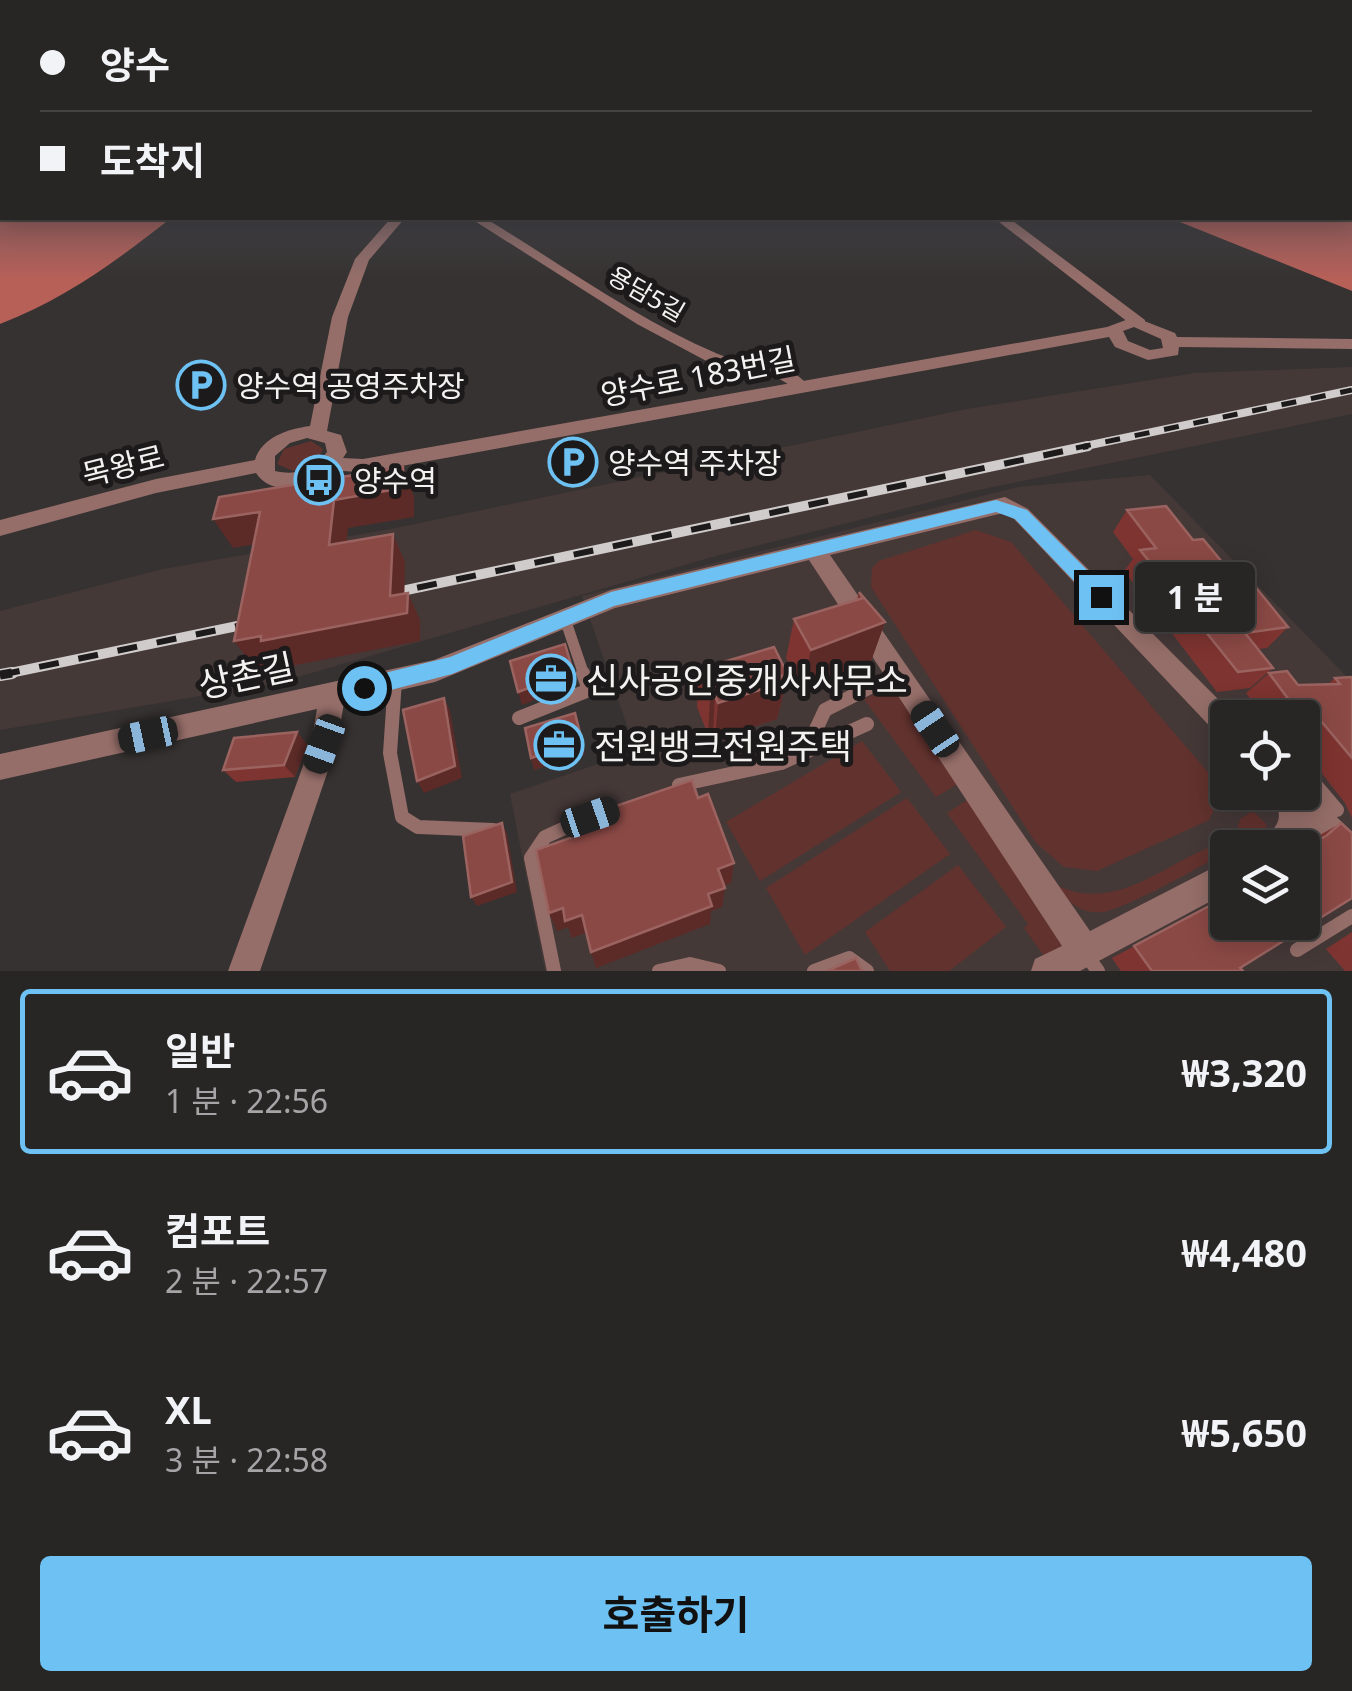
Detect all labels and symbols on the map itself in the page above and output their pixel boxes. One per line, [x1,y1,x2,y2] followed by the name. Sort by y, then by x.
[602,257,692,329] street label: 용담5길
[597,337,799,415] street label: 양수로 183번길
[175,359,227,411] parking icon: 양수역 공영주차장
[236,365,465,406] place label: 양수역 공영주차장
[78,435,168,495] street label: 목왕로
[547,436,599,488] parking icon: 양수역 주차장
[608,442,781,483] place label: 양수역 주차장
[293,454,345,506] bus stop icon: 양수역
[354,460,437,501] place label: 양수역
[1136,562,1256,632] callout: 1 분
[1079,575,1124,620] route end
[194,642,298,708] street label: 상촌길
[525,653,577,705] office icon: 신사공인중개사사무소
[586,656,908,703] place label: 신사공인중개사사무소
[342,666,387,711] route start
[906,696,964,762] car
[300,711,348,777] car
[116,714,180,756] car
[533,719,585,771] office icon: 전원뱅크전원주택
[594,722,852,769] place label: 전원뱅크전원주택
[557,793,623,841] car

